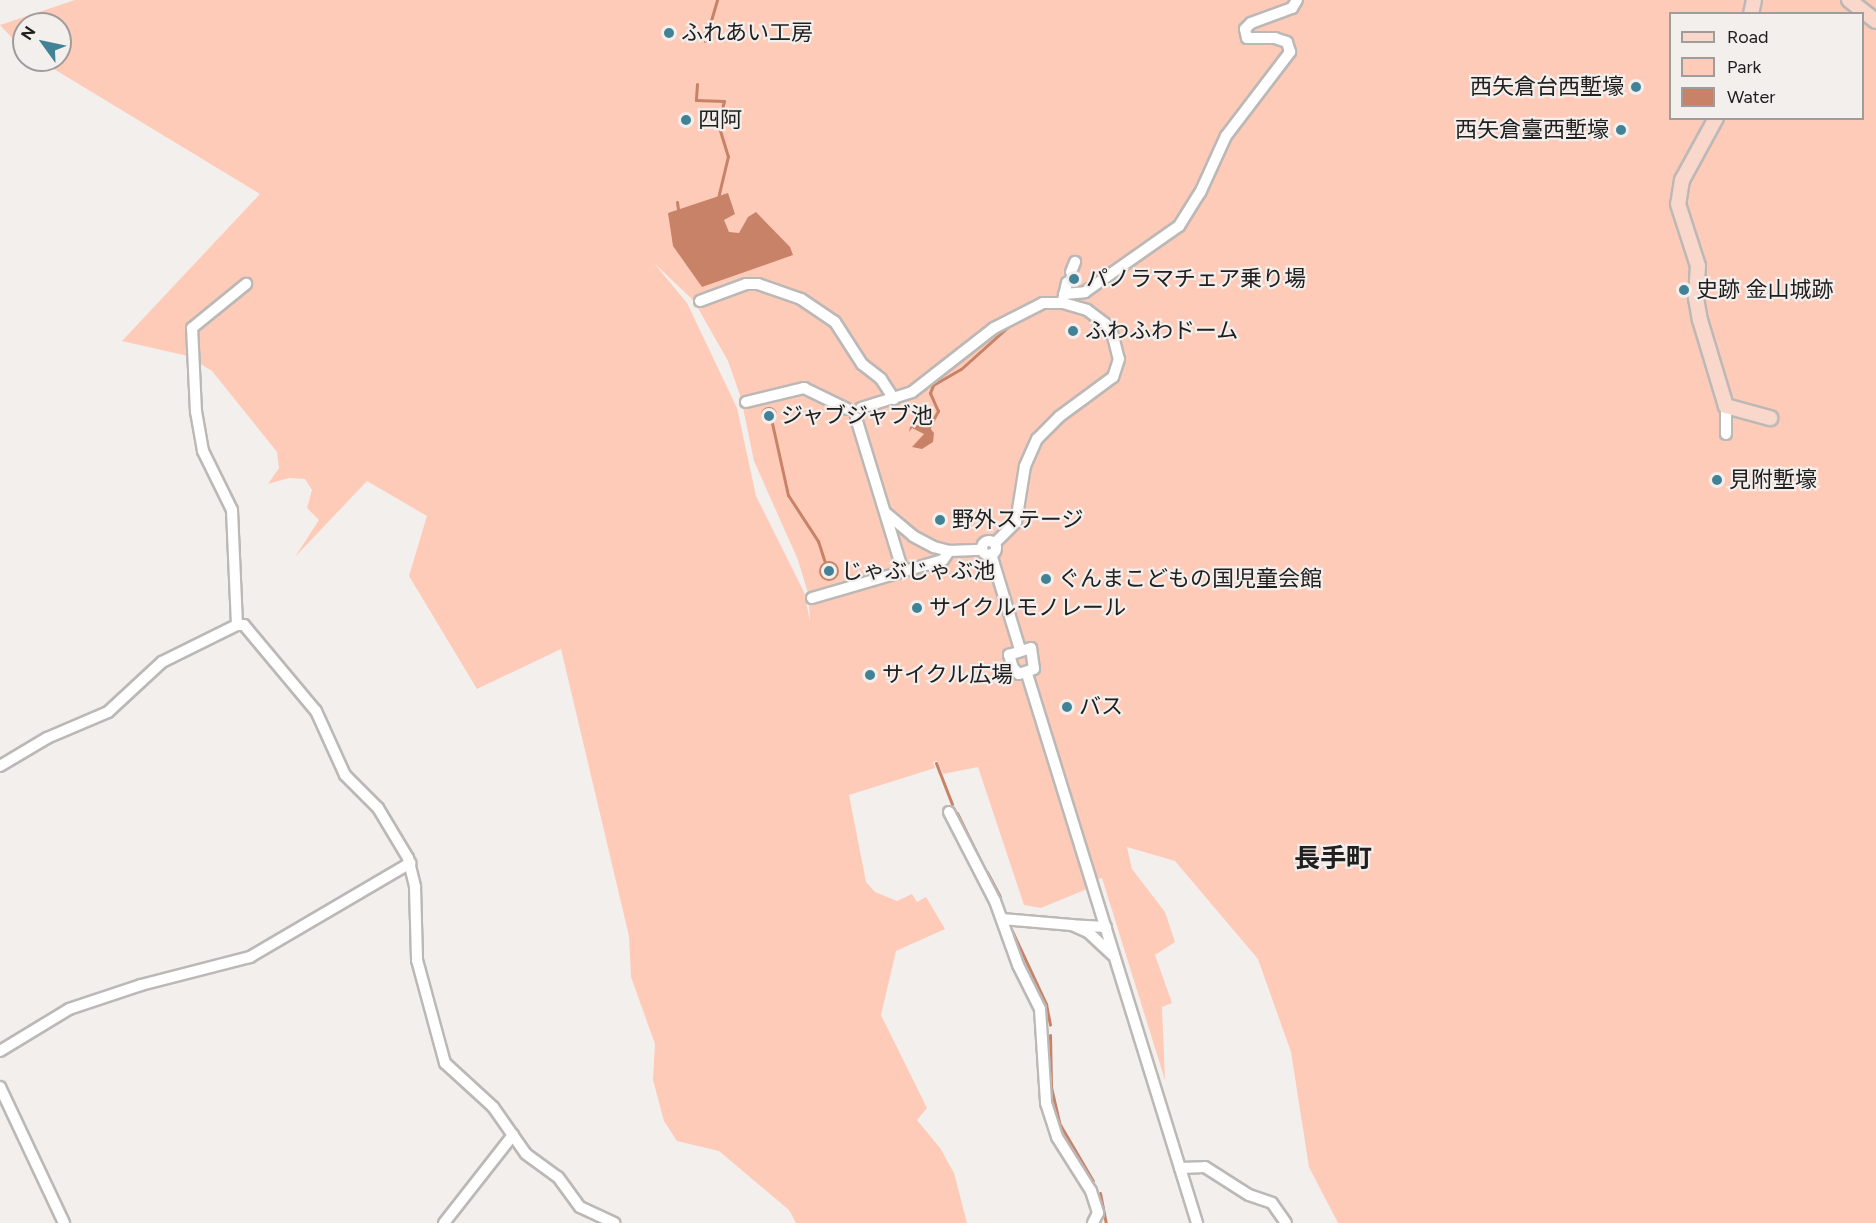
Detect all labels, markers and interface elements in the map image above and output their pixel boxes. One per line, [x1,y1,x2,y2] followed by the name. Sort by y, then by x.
[12,12,72,72] north arrow
[1669,12,1864,120] legend
[681,20,813,46] place label: ふれあい工房
[17,23,39,43] text: N
[662,26,676,40] marker: ふれあい工房
[1727,26,1768,48] text: Road
[1727,56,1761,78] text: Park
[1470,74,1624,100] place label: 西矢倉台西塹壕
[1629,80,1643,94] marker: 西矢倉台西塹壕
[1727,86,1775,108] text: Water
[698,107,742,133] place label: 四阿
[679,113,693,127] marker: 四阿
[1455,117,1609,143] place label: 西矢倉臺西塹壕
[1614,123,1628,137] marker: 西矢倉臺西塹壕
[1086,266,1306,292] place label: パノラマチェア乗り場
[1067,272,1081,286] marker: パノラマチェア乗り場
[1696,277,1833,303] place label: 史跡 金山城跡
[1677,283,1691,297] marker: 史跡 金山城跡
[1085,318,1239,344] place label: ふわふわドーム
[1066,324,1080,338] marker: ふわふわドーム
[781,403,935,429] place label: ジャブジャブ池
[762,409,776,423] marker: ジャブジャブ池
[1729,467,1817,493] place label: 見附塹壕
[1710,473,1724,487] marker: 見附塹壕
[952,507,1084,533] place label: 野外ステージ
[933,513,947,527] marker: 野外ステージ
[841,558,995,584] place label: じゃぶじゃぶ池
[822,564,836,578] marker: じゃぶじゃぶ池
[1058,566,1322,592] place label: ぐんまこどもの国児童会館
[1039,572,1053,586] marker: ぐんまこどもの国児童会館
[929,595,1127,621] place label: サイクルモノレール
[910,601,924,615] marker: サイクルモノレール
[882,662,1014,688] place label: サイクル広場
[863,668,877,682] marker: サイクル広場
[1079,694,1123,720] place label: バス
[1060,700,1074,714] marker: バス
[1294,843,1372,875] district label: 長手町

